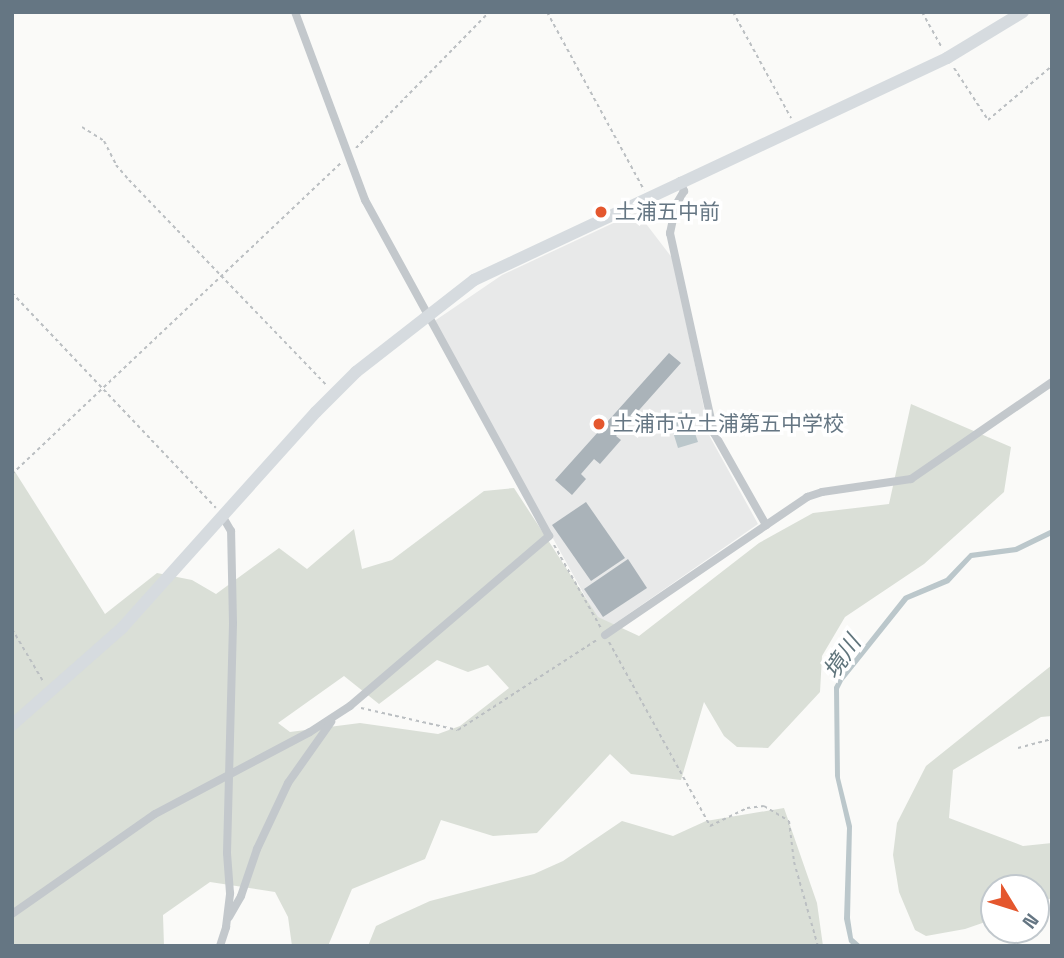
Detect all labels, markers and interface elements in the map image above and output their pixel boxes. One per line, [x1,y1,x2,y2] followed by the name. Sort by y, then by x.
[615,199,720,225] place label: 土浦五中前
[593,204,609,220] marker: 土浦五中前
[613,411,844,437] place label: 土浦市立土浦第五中学校
[591,416,607,432] marker: 土浦市立土浦第五中学校
[818,630,866,684] water label: 境川
[980,874,1050,944] north arrow
[1017,908,1044,934] text: N

